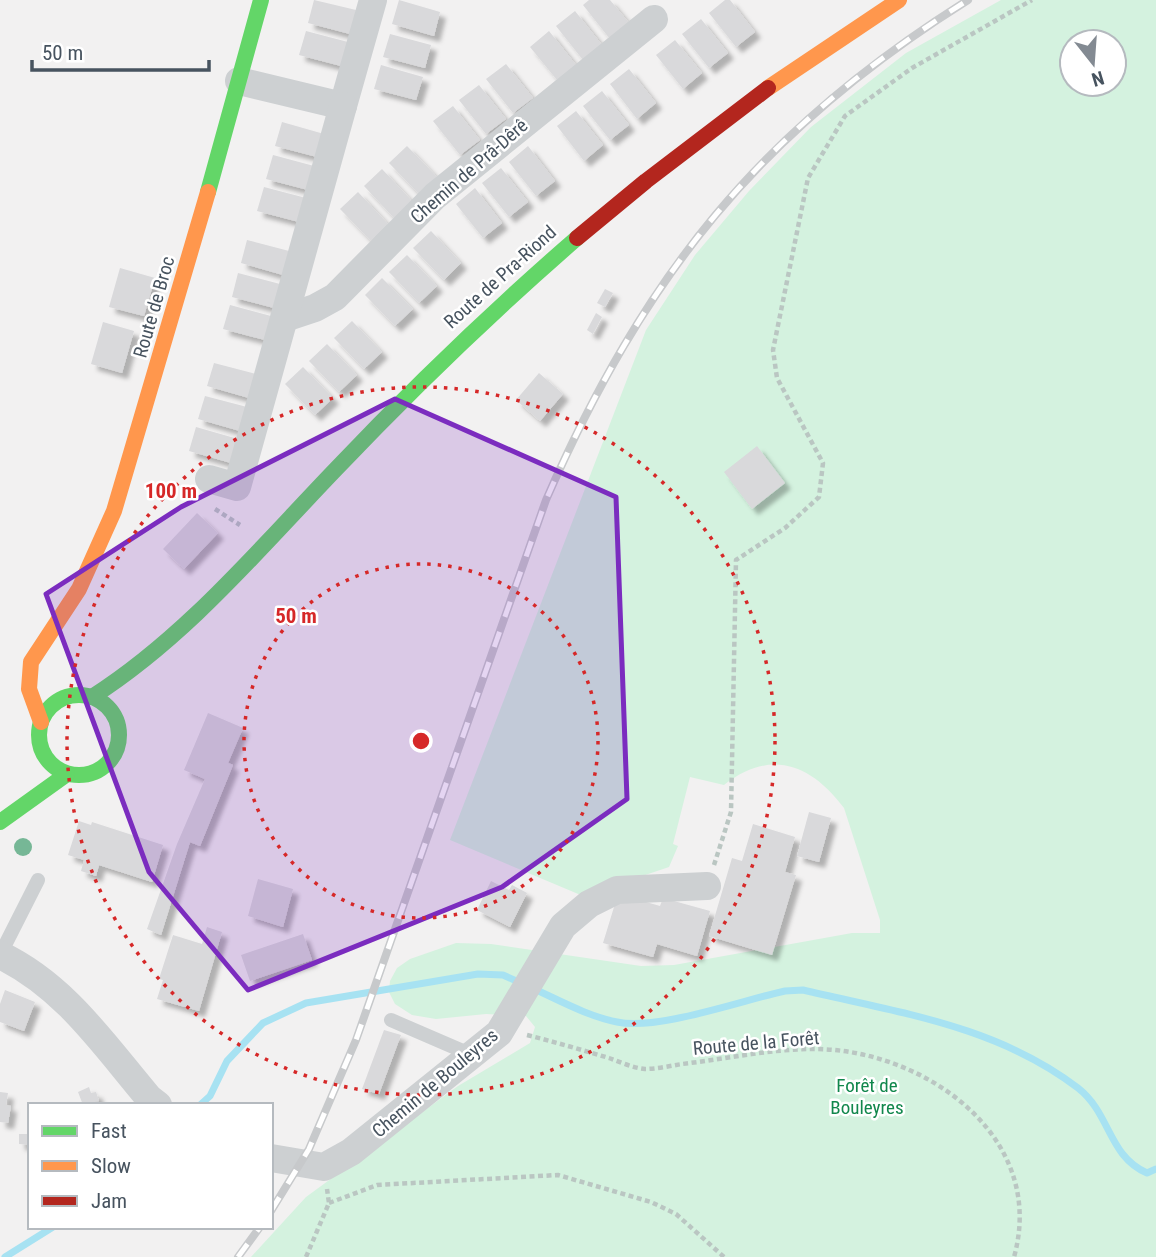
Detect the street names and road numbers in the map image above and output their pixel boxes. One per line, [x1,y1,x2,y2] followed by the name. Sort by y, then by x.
[406,114,532,228] street label: Chemin de Prâ-Dêrê
[439,221,561,333] street label: Route de Pra-Riond
[129,253,180,360] street label: Route de Broc
[367,1024,503,1142] street label: Chemin de Bouleyres
[692,1026,820,1060] street label: Route de la Forêt

